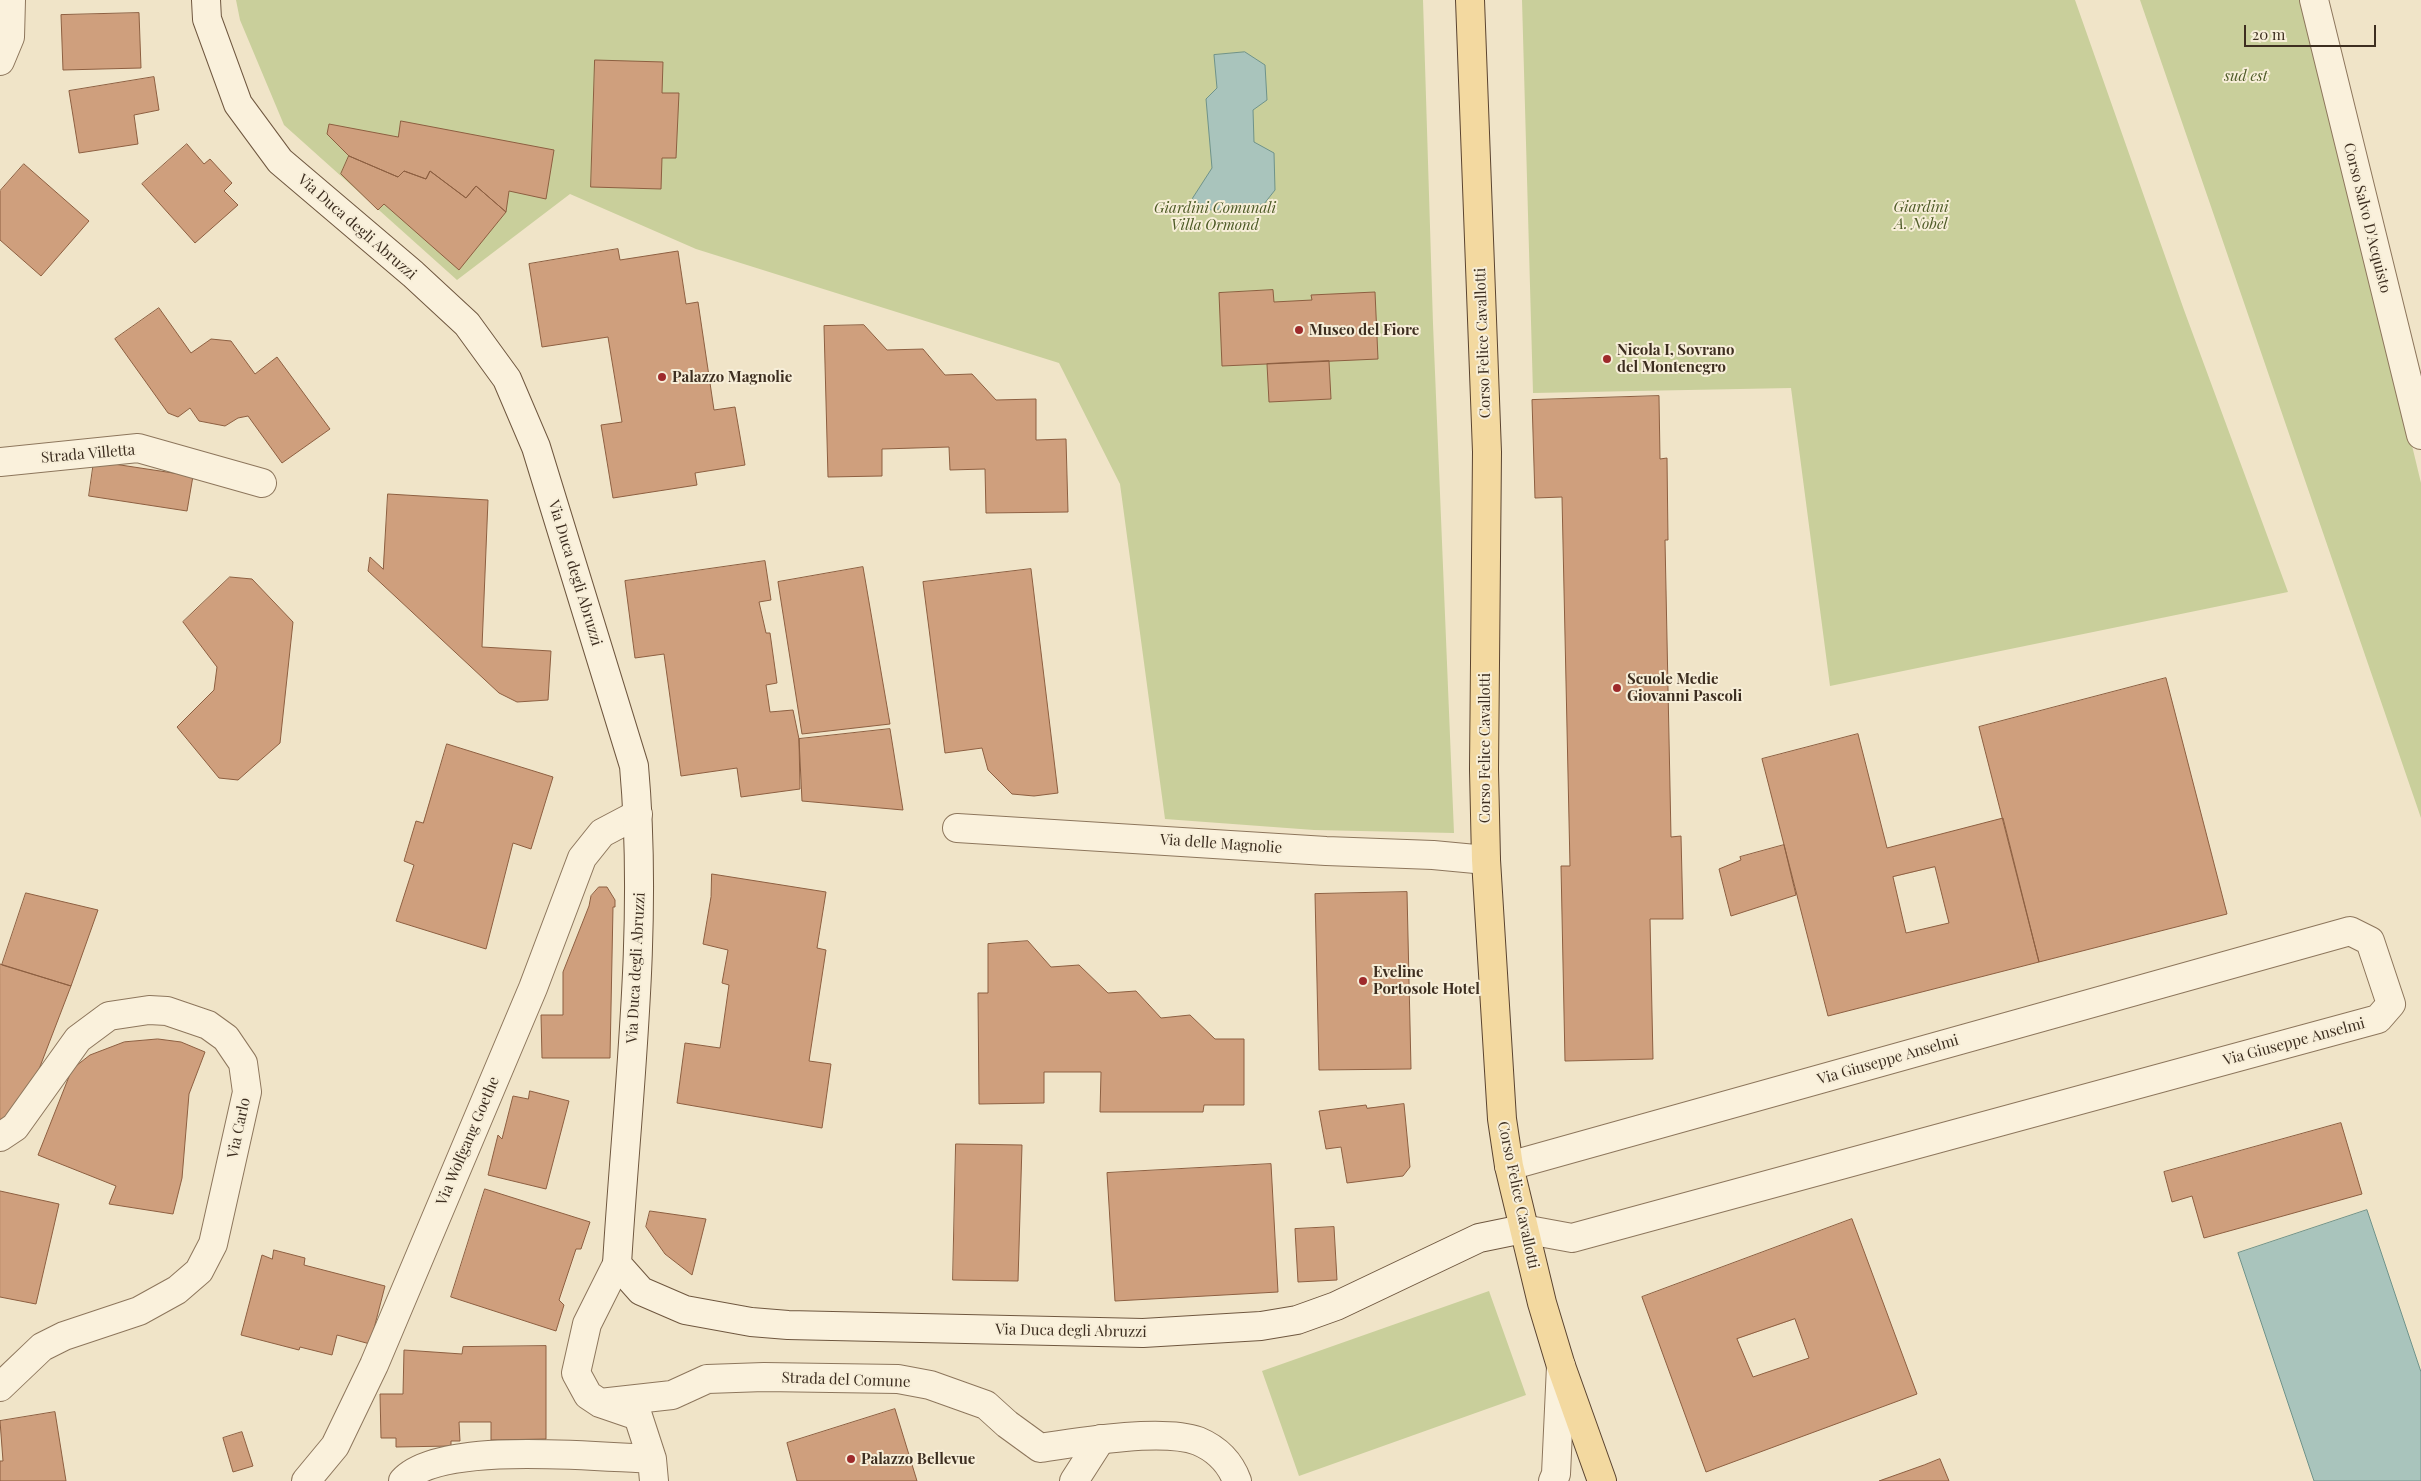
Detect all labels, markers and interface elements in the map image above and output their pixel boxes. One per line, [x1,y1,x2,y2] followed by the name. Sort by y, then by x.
[2246,15,2378,47] scale bar
[2252,24,2285,44] text: 20 m
[2224,67,2268,85] park label: sud est
[2340,141,2394,295] street label: Corso Salvo D'Acquisto
[294,171,420,283] street label: Via Duca degli Abruzzi
[1894,198,1948,233] park label: Giardini A. Nobel
[1154,199,1276,234] park label: Giardini Comunali Villa Ormond
[1471,268,1495,418] street label: Corso Felice Cavallotti
[1309,321,1419,339] place label: Museo del Fiore
[1293,324,1305,336] marker: Museo del Fiore
[1617,341,1734,376] place label: Nicola I, Sovrano del Montenegro
[1601,353,1613,365] marker: Nicola I, Sovrano del Montenegro
[672,368,792,386] place label: Palazzo Magnolie
[656,371,668,383] marker: Palazzo Magnolie
[40,441,136,467] street label: Strada Villetta
[544,498,606,648] street label: Via Duca degli Abruzzi
[1627,670,1742,705] place label: Scuole Medie Giovanni Pascoli
[1476,673,1494,823] street label: Corso Felice Cavallotti
[1611,682,1623,694] marker: Scuole Medie Giovanni Pascoli
[1159,831,1283,857] street label: Via delle Magnolie
[623,892,649,1044] street label: Via Duca degli Abruzzi
[1373,963,1480,998] place label: Eveline Portosole Hotel
[1357,975,1369,987] marker: Eveline Portosole Hotel
[2221,1014,2367,1070] street label: Via Giuseppe Anselmi
[1815,1031,1961,1089] street label: Via Giuseppe Anselmi
[433,1074,503,1208] street label: Via Wolfgang Goethe
[224,1096,254,1160] street label: Via Carlo
[1494,1120,1542,1270] street label: Corso Felice Cavallotti
[995,1321,1147,1341] street label: Via Duca degli Abruzzi
[781,1369,911,1391] street label: Strada del Comune
[861,1450,975,1468] place label: Palazzo Bellevue
[845,1453,857,1465] marker: Palazzo Bellevue

